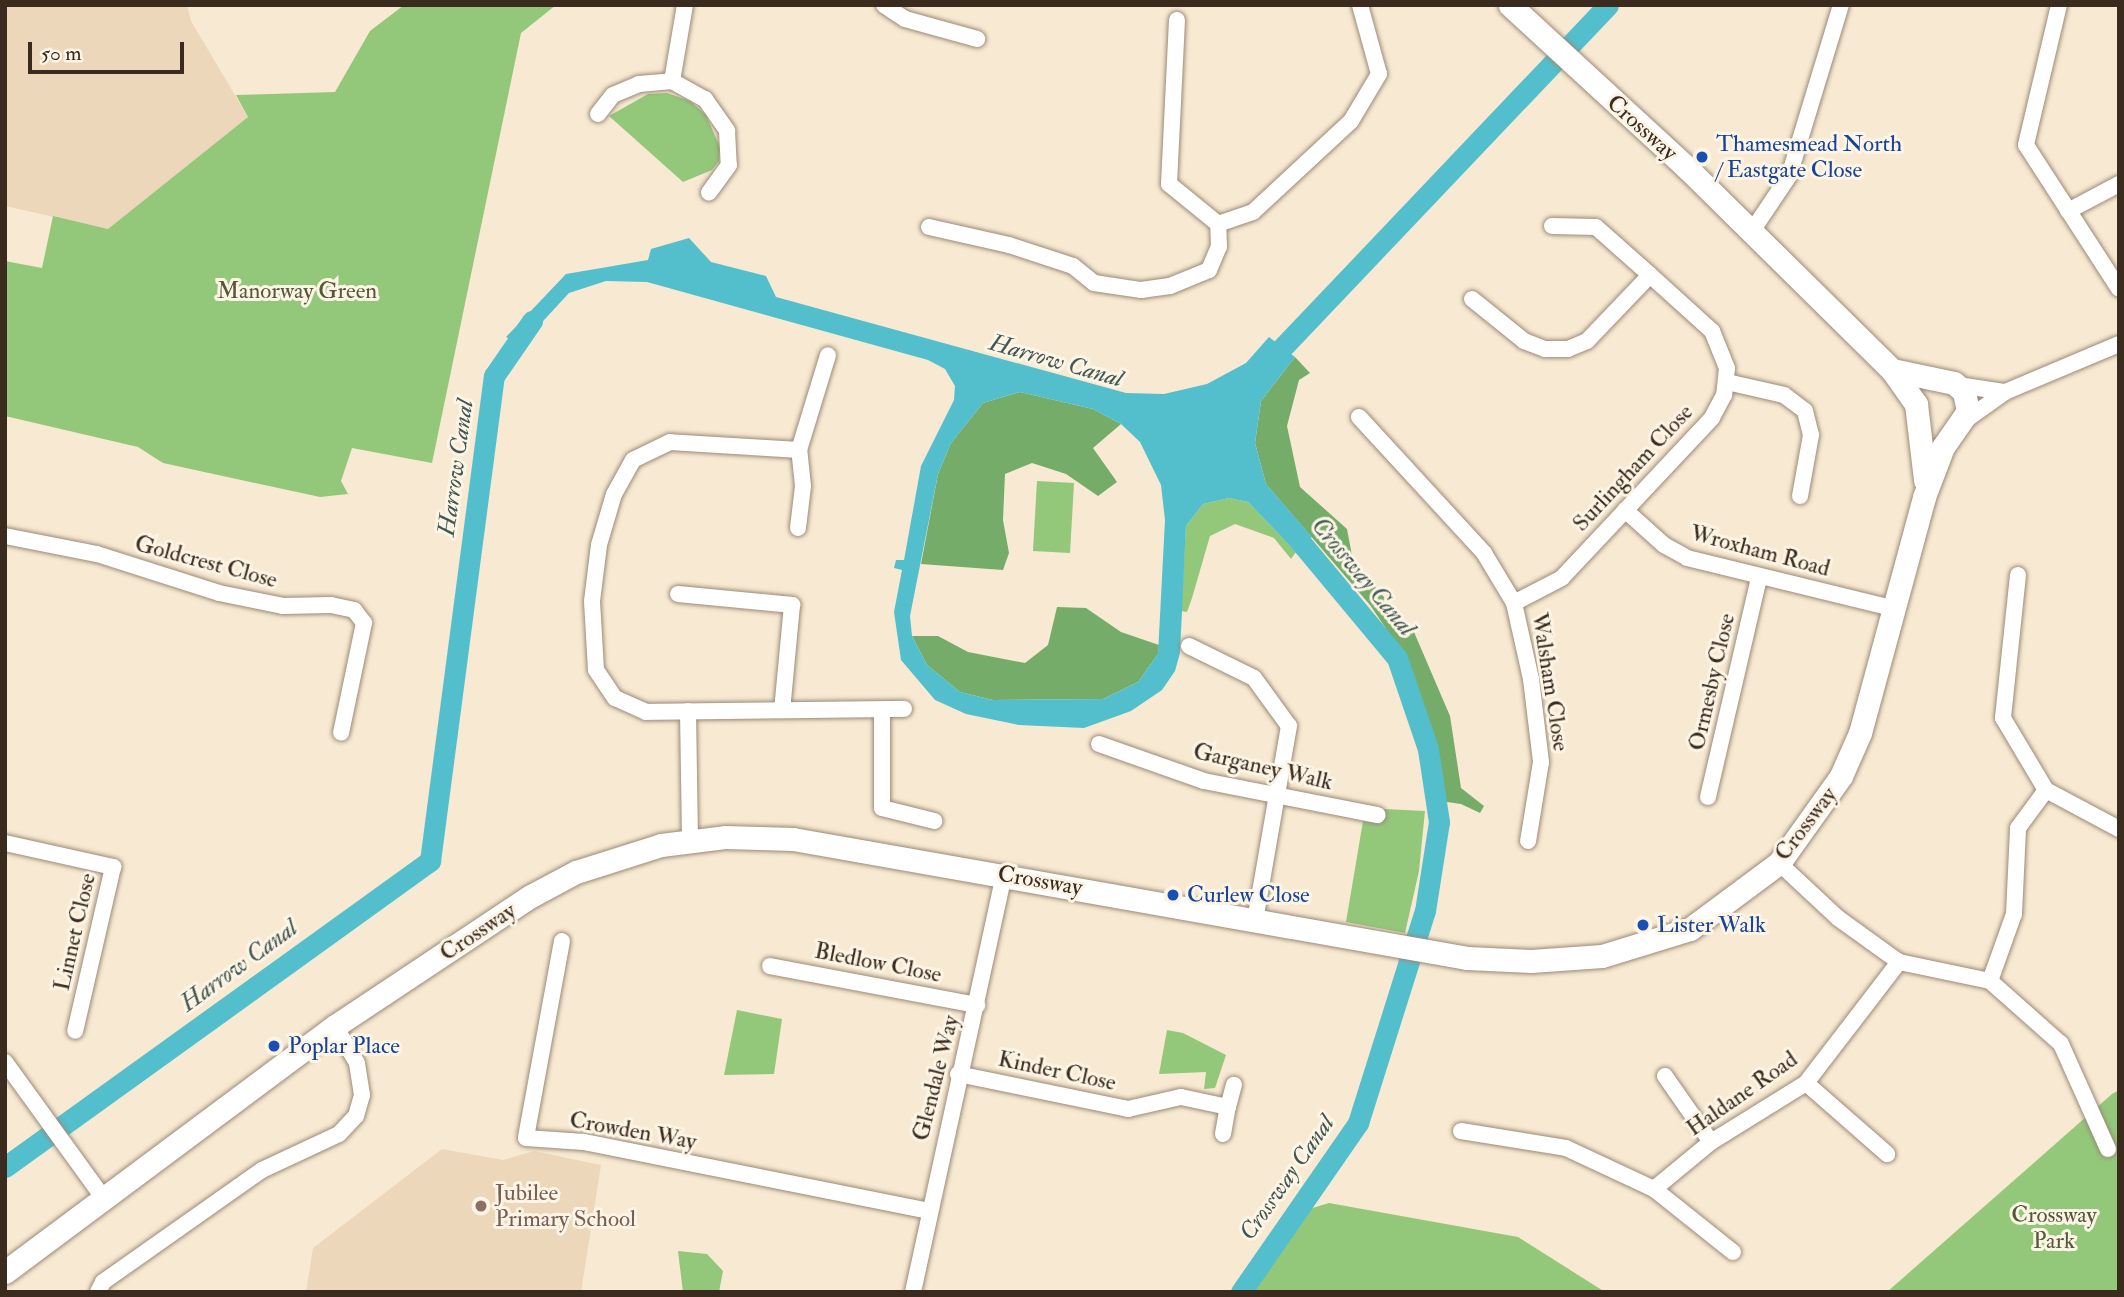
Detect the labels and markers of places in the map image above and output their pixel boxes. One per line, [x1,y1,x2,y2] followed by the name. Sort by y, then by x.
[1716,130,1902,184] place label: Thamesmead North / Eastgate Close
[1694,149,1710,165] marker: Thamesmead North / Eastgate Close
[1187,881,1310,909] place label: Curlew Close
[1165,887,1181,903] marker: Curlew Close
[1657,911,1766,939] place label: Lister Walk
[1635,917,1651,933] marker: Lister Walk
[288,1032,400,1060] place label: Poplar Place
[266,1038,282,1054] marker: Poplar Place
[495,1179,636,1233] place label: Jubilee Primary School
[473,1198,489,1214] marker: Jubilee Primary School

